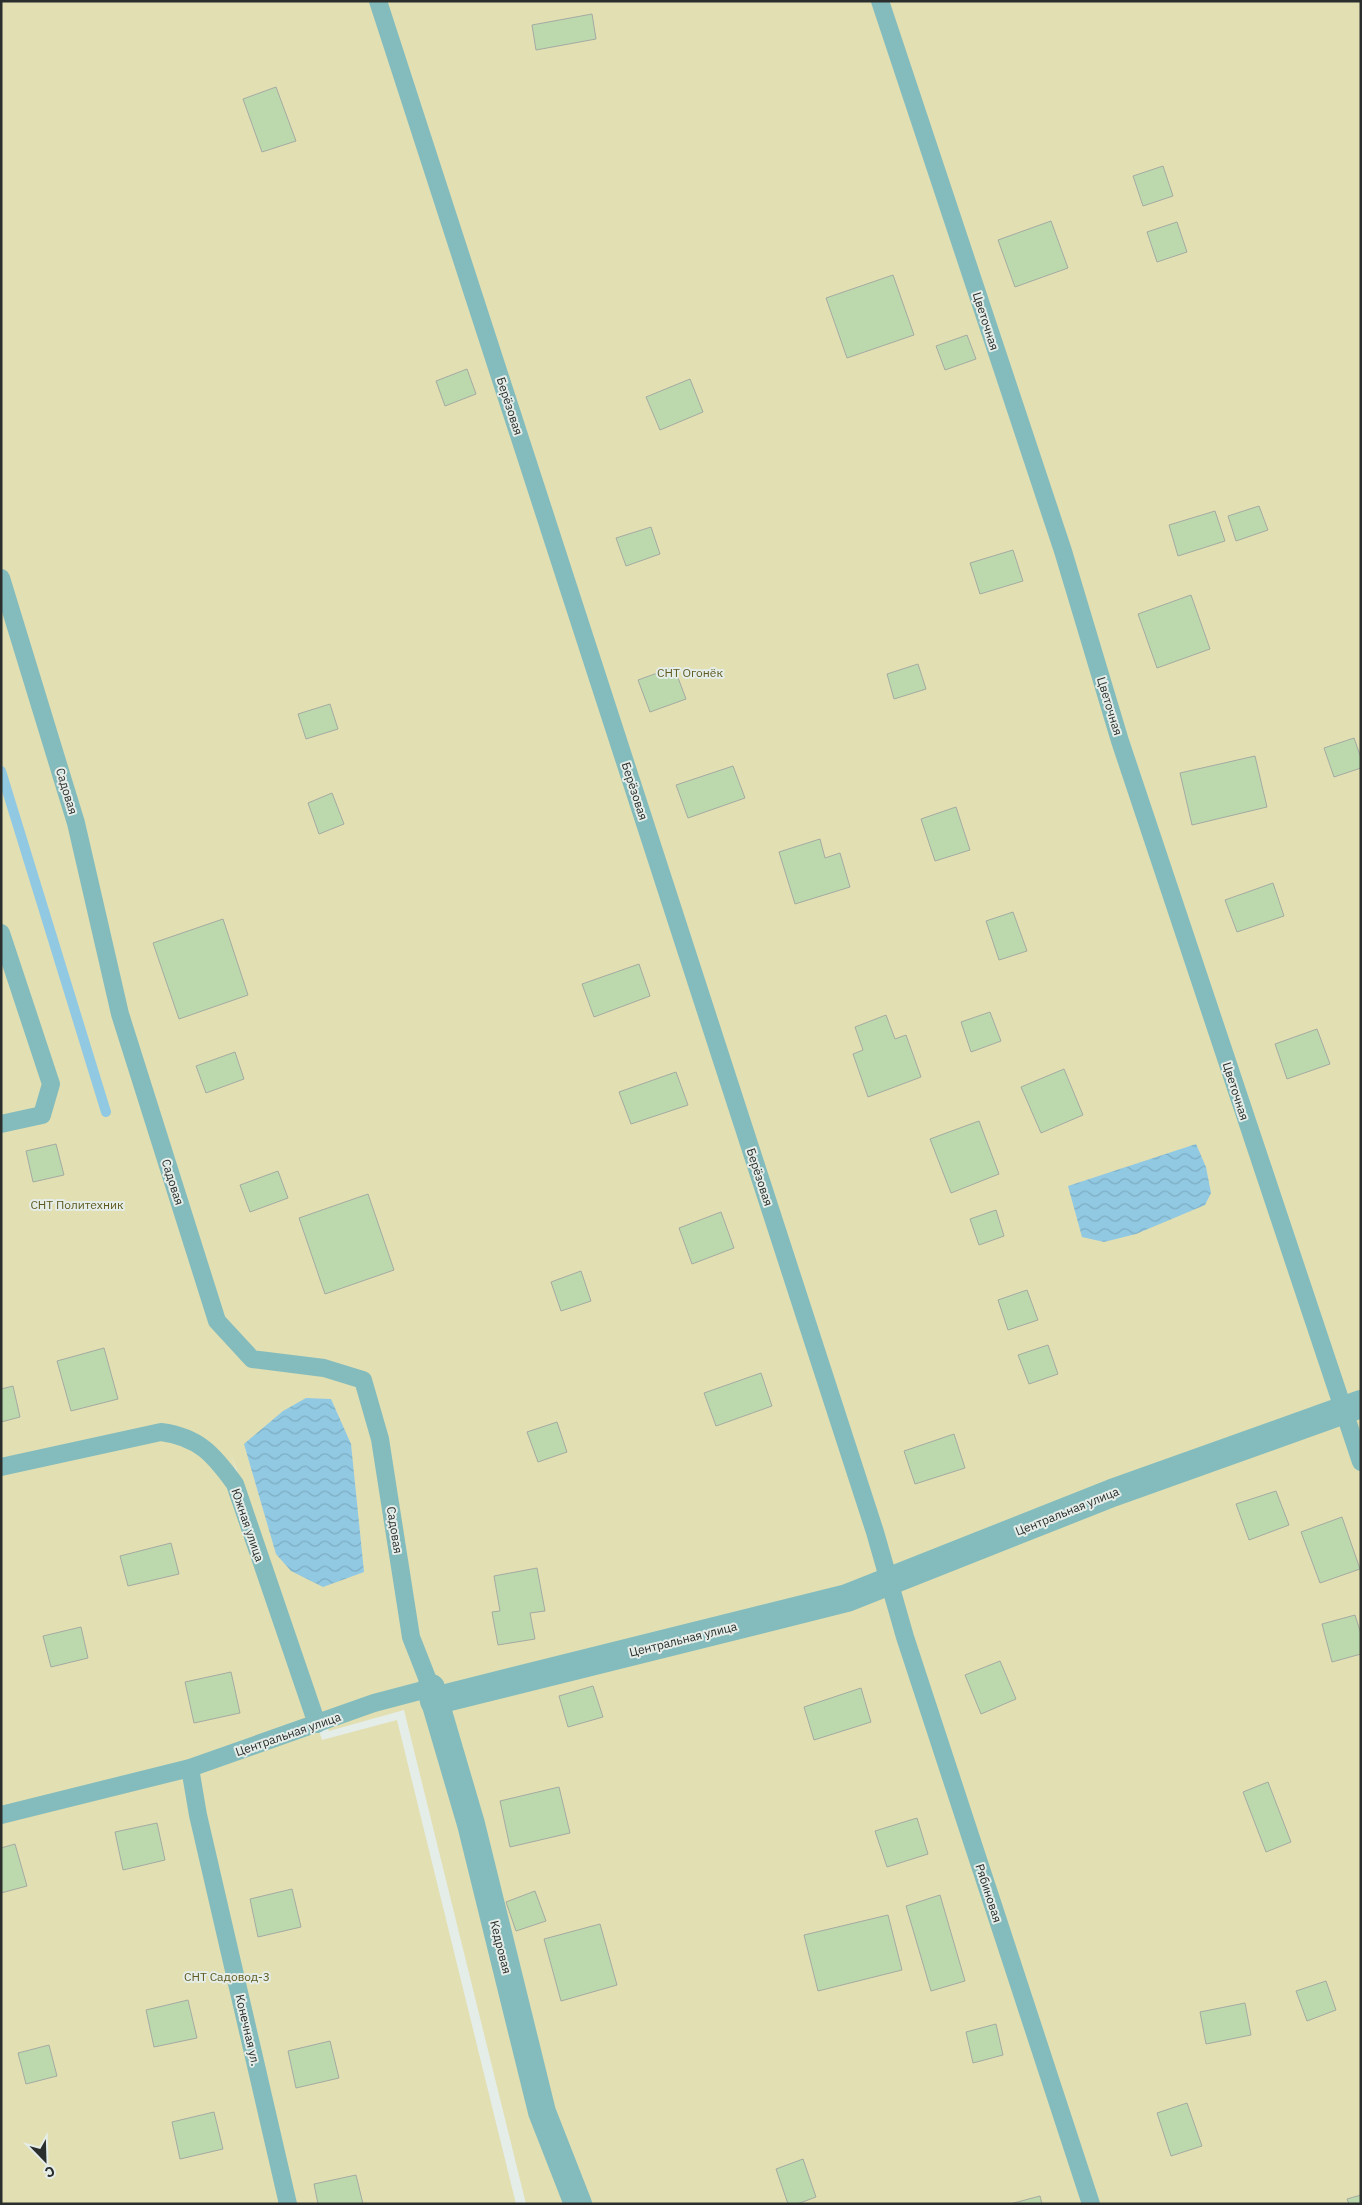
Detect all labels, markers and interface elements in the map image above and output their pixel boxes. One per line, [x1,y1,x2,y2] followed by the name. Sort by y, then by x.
[970,290,1002,352] street label: Цветочная
[494,375,526,437] street label: Берёзовая
[657,665,723,680] park label: СНТ Огонёк
[1094,675,1126,737] street label: Цветочная
[619,760,651,822] street label: Берёзовая
[53,766,81,816] street label: Садовая
[1220,1060,1252,1122] street label: Цветочная
[744,1146,776,1208] street label: Берёзовая
[159,1157,187,1207] street label: Садовая
[30,1197,124,1212] park label: СНТ Политехник
[1013,1483,1122,1539] street label: Центральная улица
[228,1486,268,1564] street label: Южная улица
[384,1505,406,1555] street label: Садовая
[628,1618,739,1660] street label: Центральная улица
[233,1709,343,1759] street label: Центральная улица
[972,1862,1006,1924] street label: Рябиновая
[487,1919,515,1975] street label: Кедровая
[184,1969,270,1984] park label: СНТ Садовод-3
[232,1993,264,2067] street label: Конечная ул.
[20,2135,70,2185] north arrow
[42,2162,58,2182] text: С

